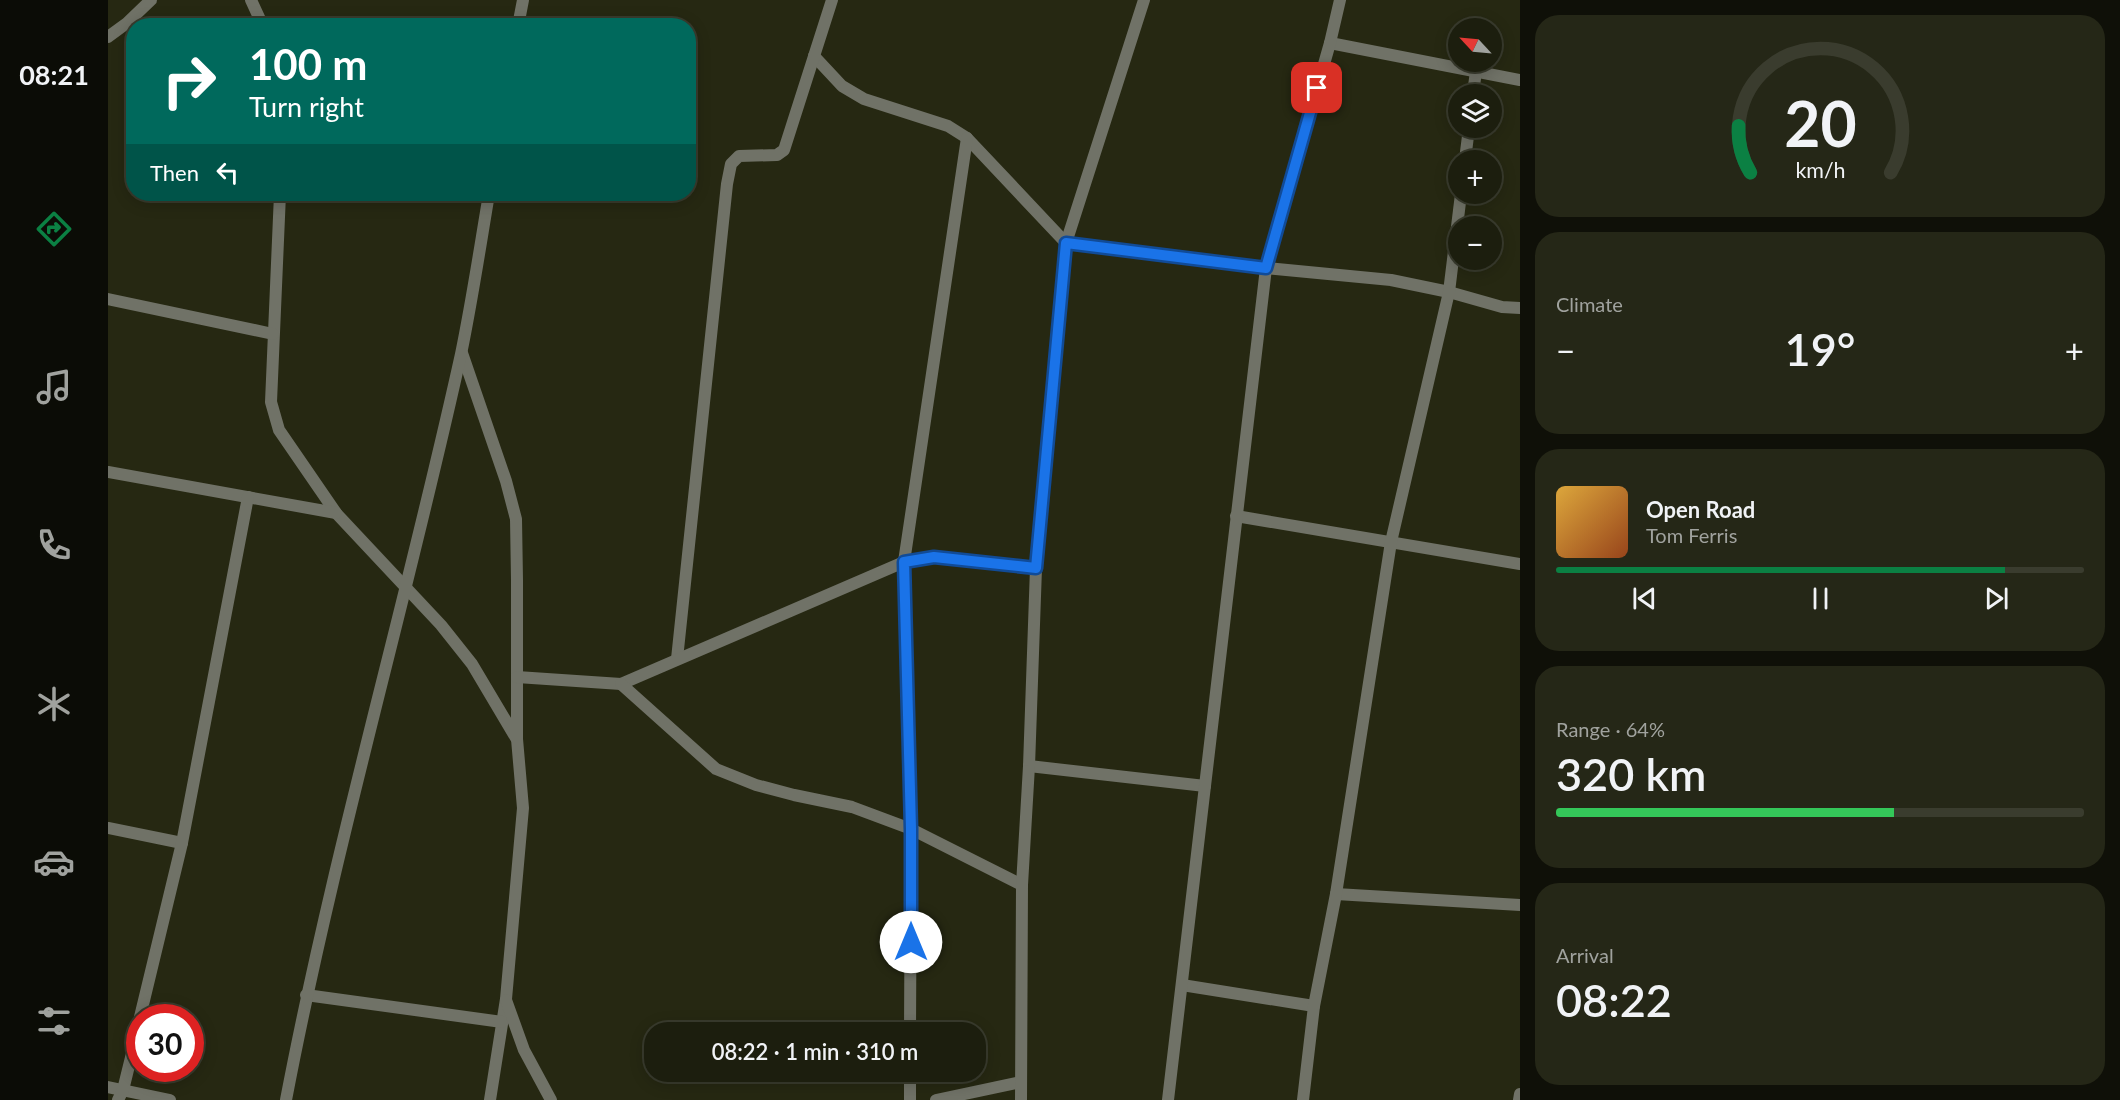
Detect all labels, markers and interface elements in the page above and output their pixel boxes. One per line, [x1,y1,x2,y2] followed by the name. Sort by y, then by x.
[1448,18,1502,72] north arrow
[1448,18,1502,270] map controls
[249,39,367,89] text: 100 m
[150,42,228,120] icon: right
[19,58,89,91] text: 08:21
[1291,62,1342,113] pin
[1300,71,1333,104] icon: arrive
[1448,84,1502,138] button: layers
[1784,85,1856,160] text: 20
[249,90,364,123] text: Turn right
[1448,150,1502,204] button: +
[211,156,244,189] icon: left
[1795,157,1845,183] text: km/h
[150,159,199,186] text: Then
[33,208,75,250] icon: directions
[1448,216,1502,270] button: −
[1556,292,1623,316] text: Climate
[1785,322,1855,376] text: 19°
[1556,330,1575,370] text: −
[2065,330,2084,370] text: +
[33,366,75,408] icon: music
[1646,496,1755,523] text: Open Road
[1646,523,1737,547] text: Tom Ferris
[33,524,75,566] icon: phone
[1628,582,1661,615] icon: previous
[1804,582,1837,615] icon: pause
[1980,582,2013,615] icon: next
[33,683,75,725] icon: climate
[1556,717,1665,741] text: Range · 64%
[1556,747,1706,801] text: 320 km
[33,841,75,883] icon: car
[879,910,943,974] position arrow
[1556,943,1614,967] text: Arrival
[1556,973,1672,1027] text: 08:22
[33,1000,75,1042] icon: filters
[126,1004,204,1082] speed limit sign: 30
[712,1038,918,1065] text: 08:22 · 1 min · 310 m

